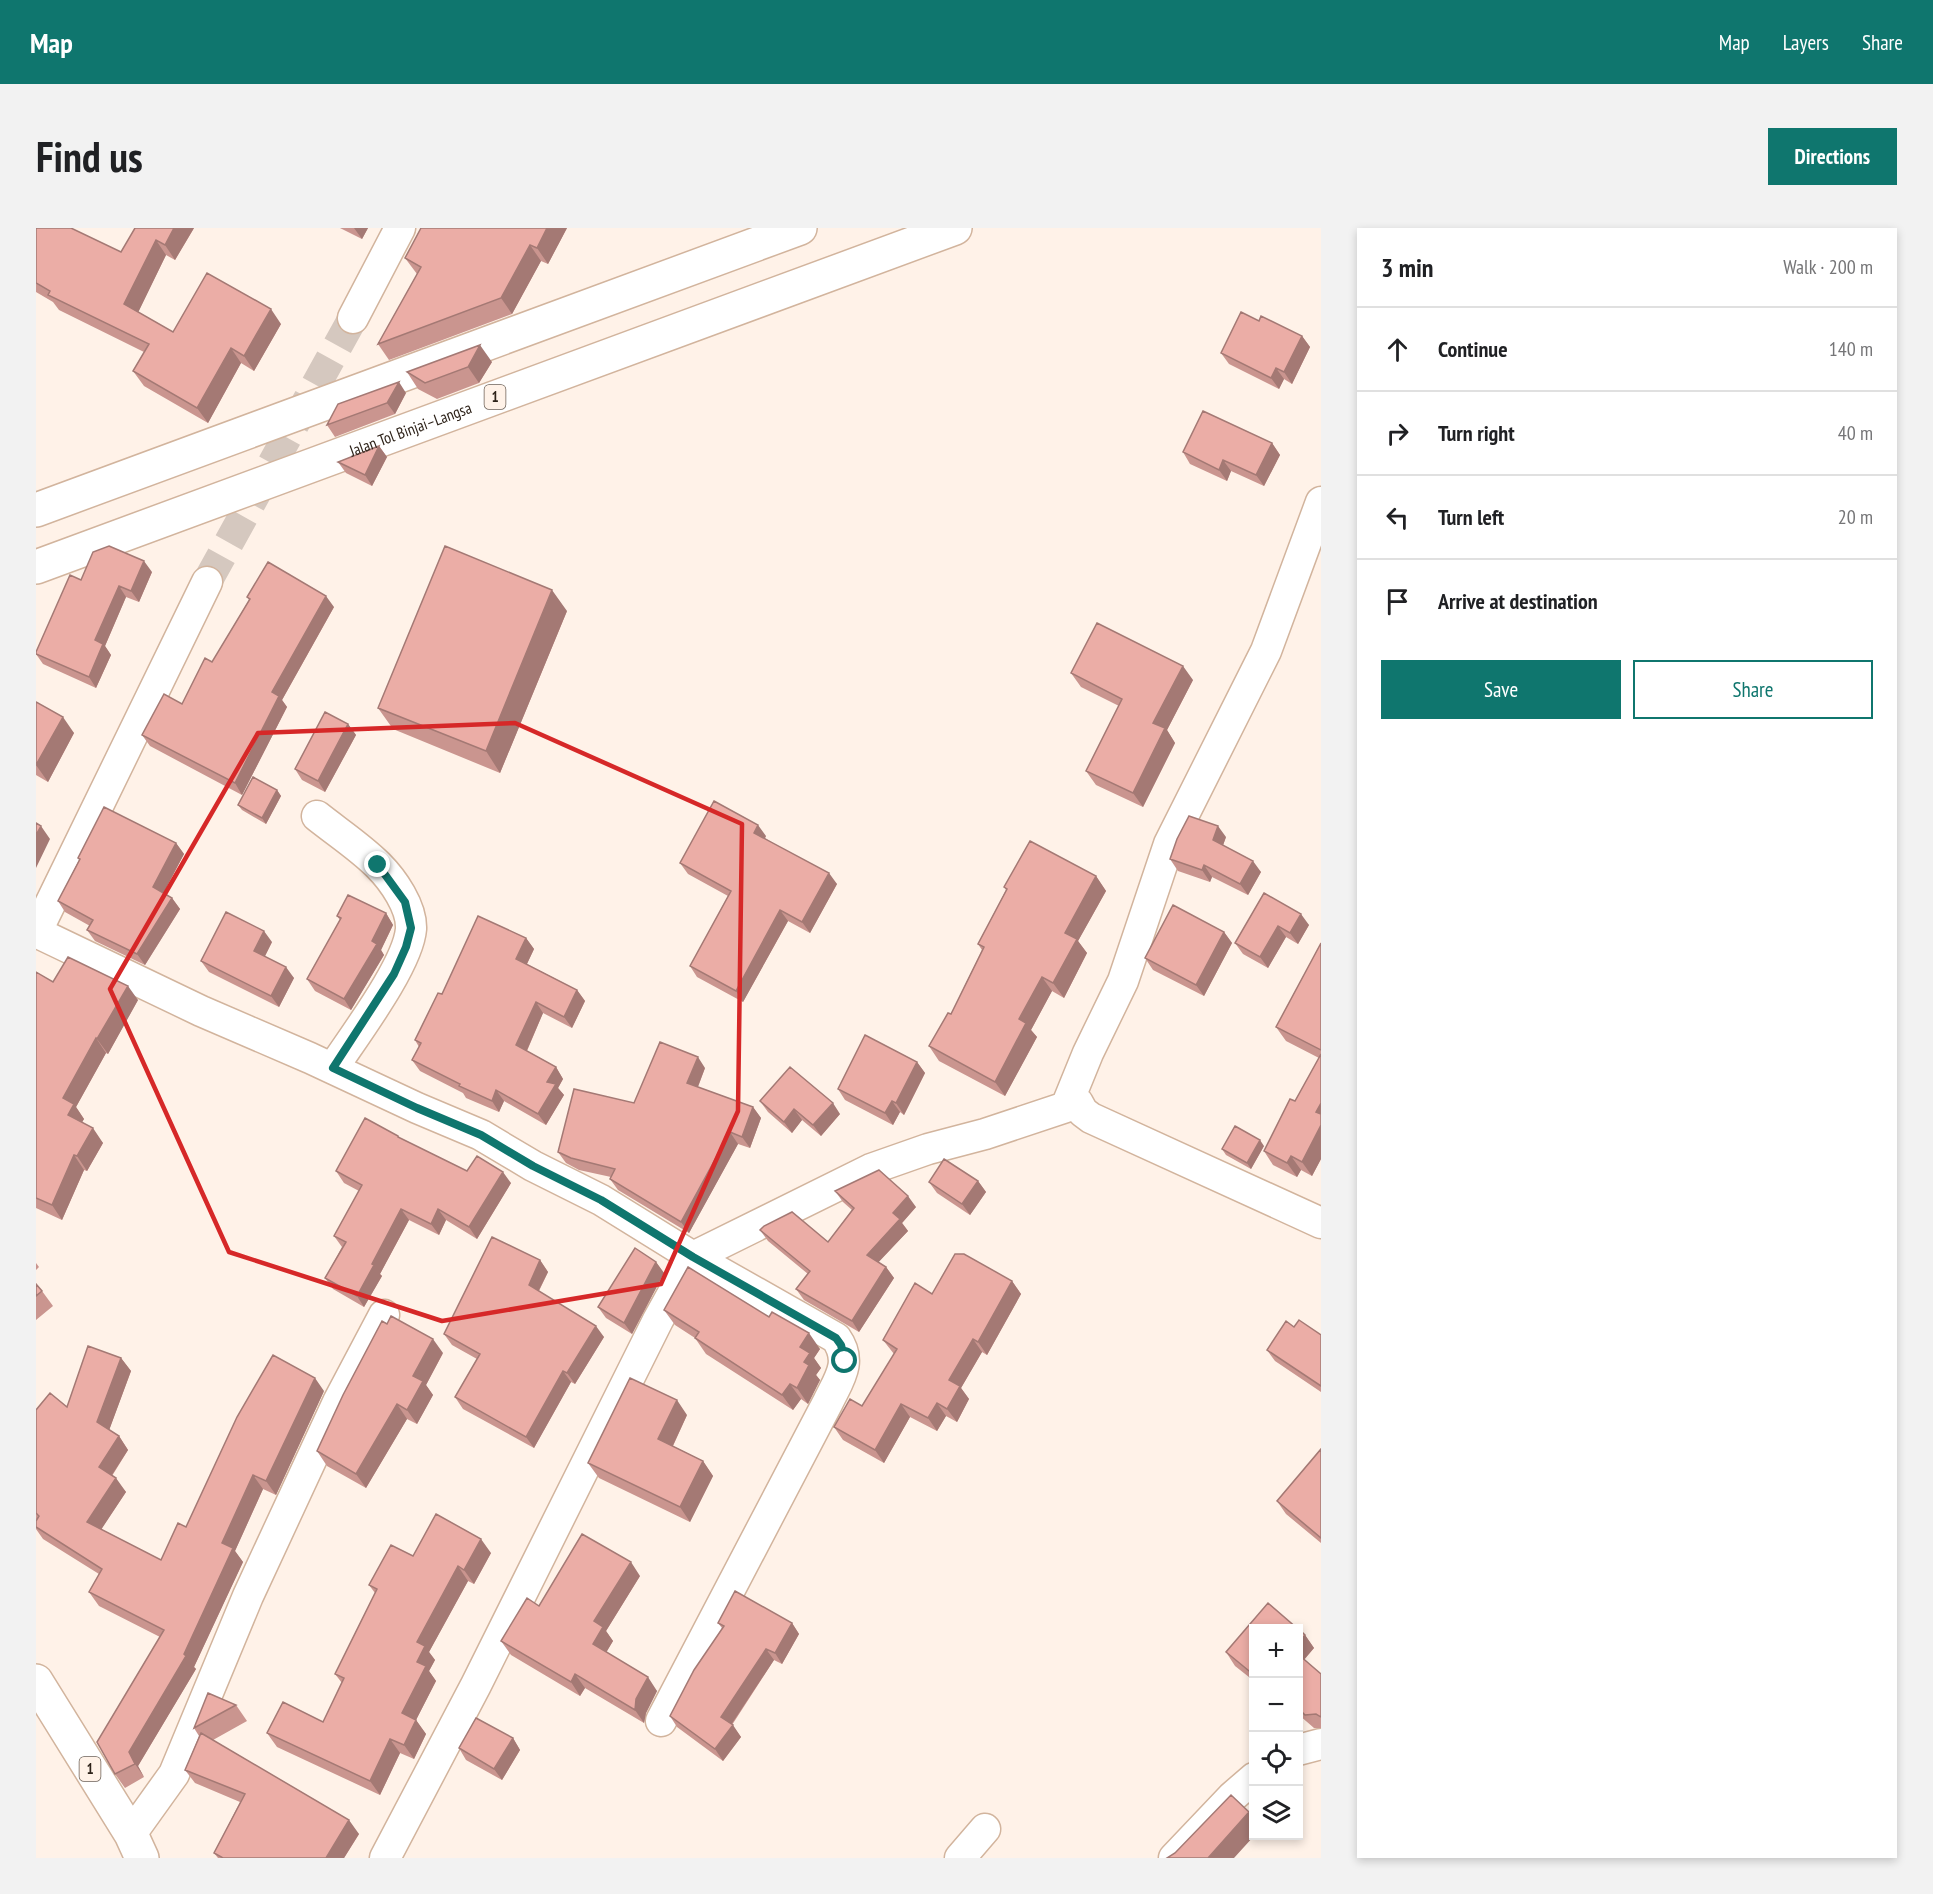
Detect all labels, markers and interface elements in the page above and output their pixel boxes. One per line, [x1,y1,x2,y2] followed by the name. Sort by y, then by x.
[30,24,73,61] text: Map
[1719,29,1750,56] text: Map
[1783,29,1829,56] text: Layers
[1862,29,1903,56] text: Share
[1768,128,1897,185] button: Directions
[36,129,143,184] text: Find us
[1381,251,1434,284] text: 3 min
[1783,254,1873,280] text: Walk · 200 m
[1381,333,1414,366] icon: ahead
[1438,335,1508,363] text: Continue
[1829,336,1873,362] text: 140 m
[484,385,506,409] road number: 1
[346,397,474,461] street label: Jalan Tol Binjai–Langsa
[1381,417,1414,450] icon: right
[1438,419,1515,447] text: Turn right
[1838,420,1873,446] text: 40 m
[1381,501,1414,534] icon: left
[1438,503,1504,531] text: Turn left
[1838,504,1873,530] text: 20 m
[1381,585,1414,618] icon: arrive
[1438,587,1598,615] text: Arrive at destination
[1381,660,1621,719] button: Save
[1633,660,1873,719] button: Share
[364,851,390,877] route end
[831,1347,857,1373] route start
[1249,1624,1303,1840] map controls
[1249,1624,1303,1678] button: +
[1249,1678,1303,1732] button: −
[1249,1732,1303,1786] button: locate
[80,1757,100,1781] road number: 1
[1249,1786,1303,1840] button: layers

